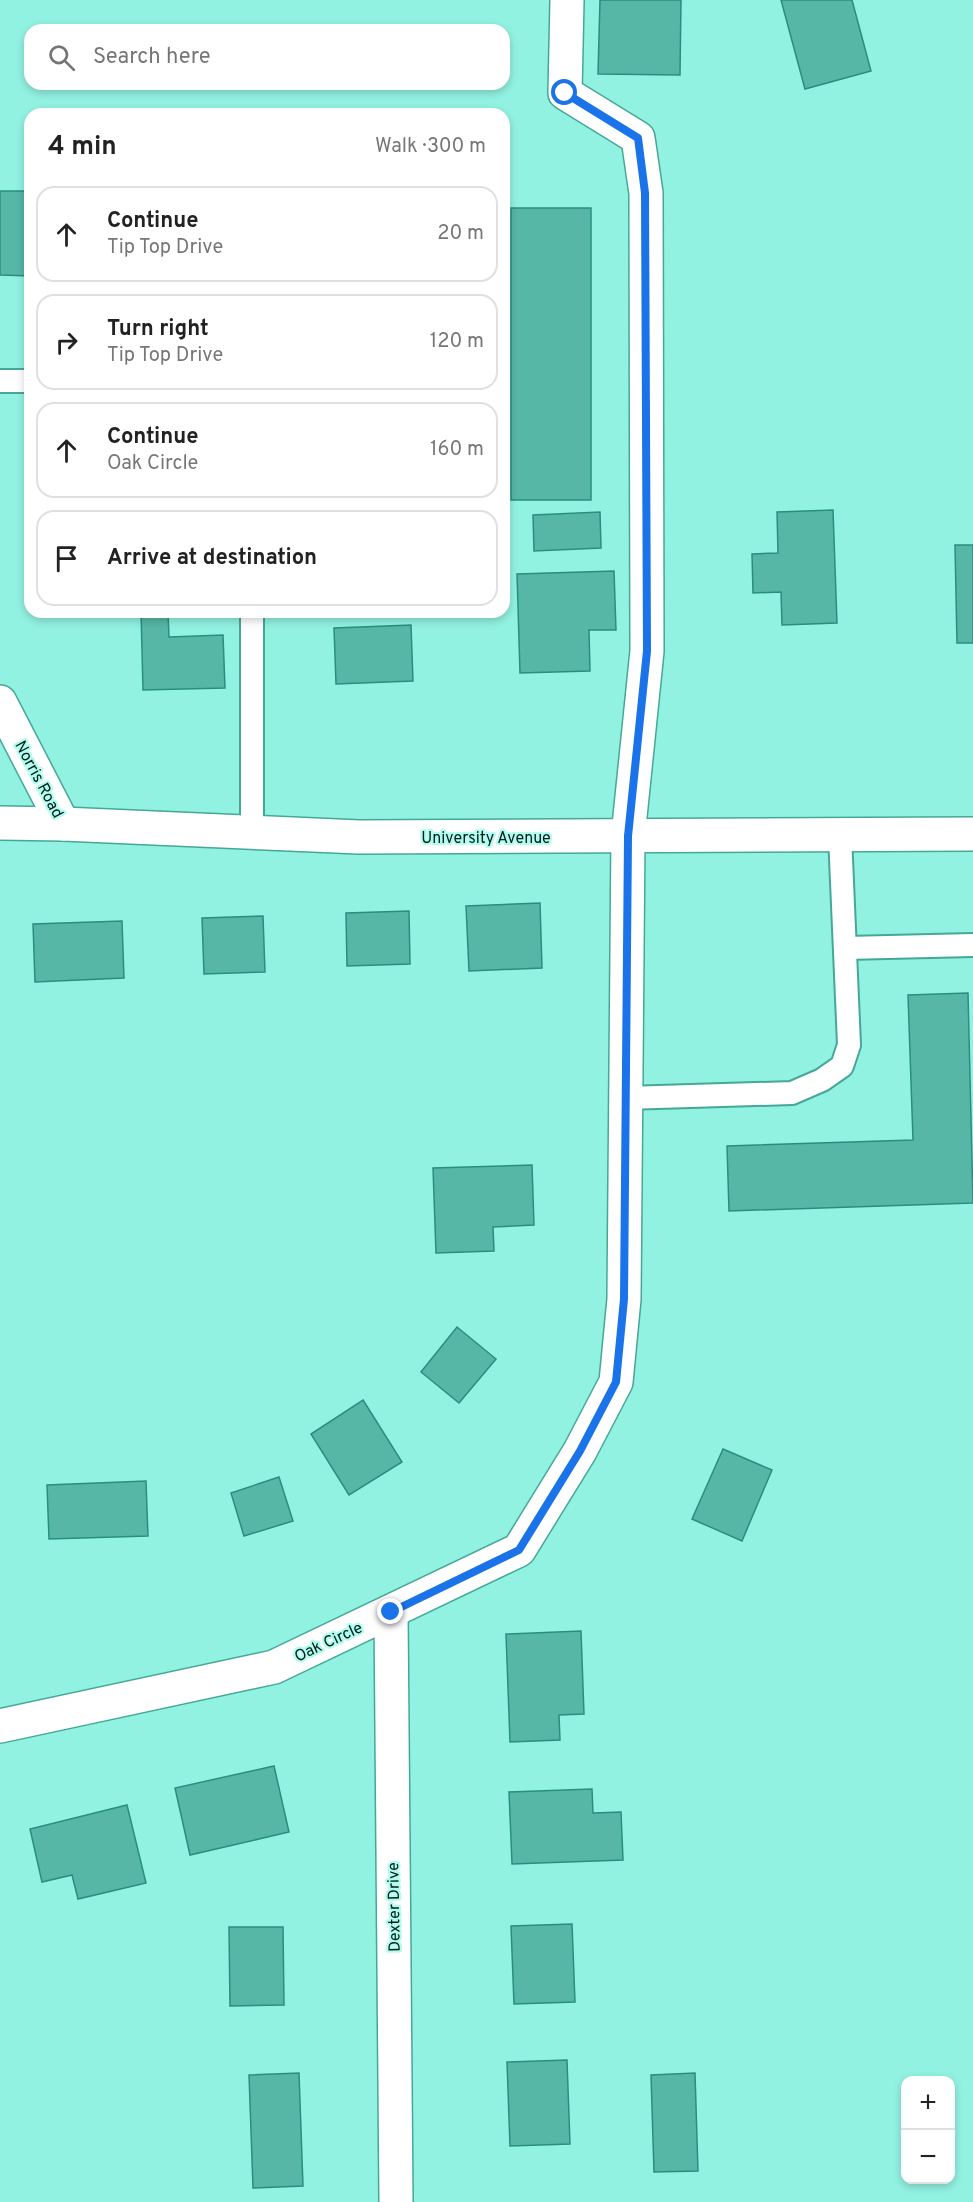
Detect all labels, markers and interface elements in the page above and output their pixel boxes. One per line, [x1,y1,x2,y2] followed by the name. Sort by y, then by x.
[24,24,510,90] search box
[45,41,78,74] icon: search
[93,44,211,71] text: Search here
[551,79,577,105] route start
[48,131,117,164] text: 4 min
[375,134,486,160] text: Walk · 300 m
[107,208,198,235] text: Continue
[50,218,83,251] icon: ahead
[437,221,484,247] text: 20 m
[107,235,223,261] text: Tip Top Drive
[107,316,209,343] text: Turn right
[50,326,83,359] icon: right
[430,329,484,355] text: 120 m
[107,343,223,369] text: Tip Top Drive
[107,424,198,451] text: Continue
[50,434,83,467] icon: ahead
[430,437,484,463] text: 160 m
[107,451,198,477] text: Oak Circle
[50,542,83,575] icon: arrive
[107,545,317,572] text: Arrive at destination
[9,738,67,822] street label: Norris Road
[421,829,551,849] street label: University Avenue
[377,1598,403,1624] route end
[291,1618,366,1667] street label: Oak Circle
[384,1862,406,1952] street label: Dexter Drive
[901,2076,955,2184] map controls
[901,2076,955,2130] button: +
[901,2130,955,2184] button: −

